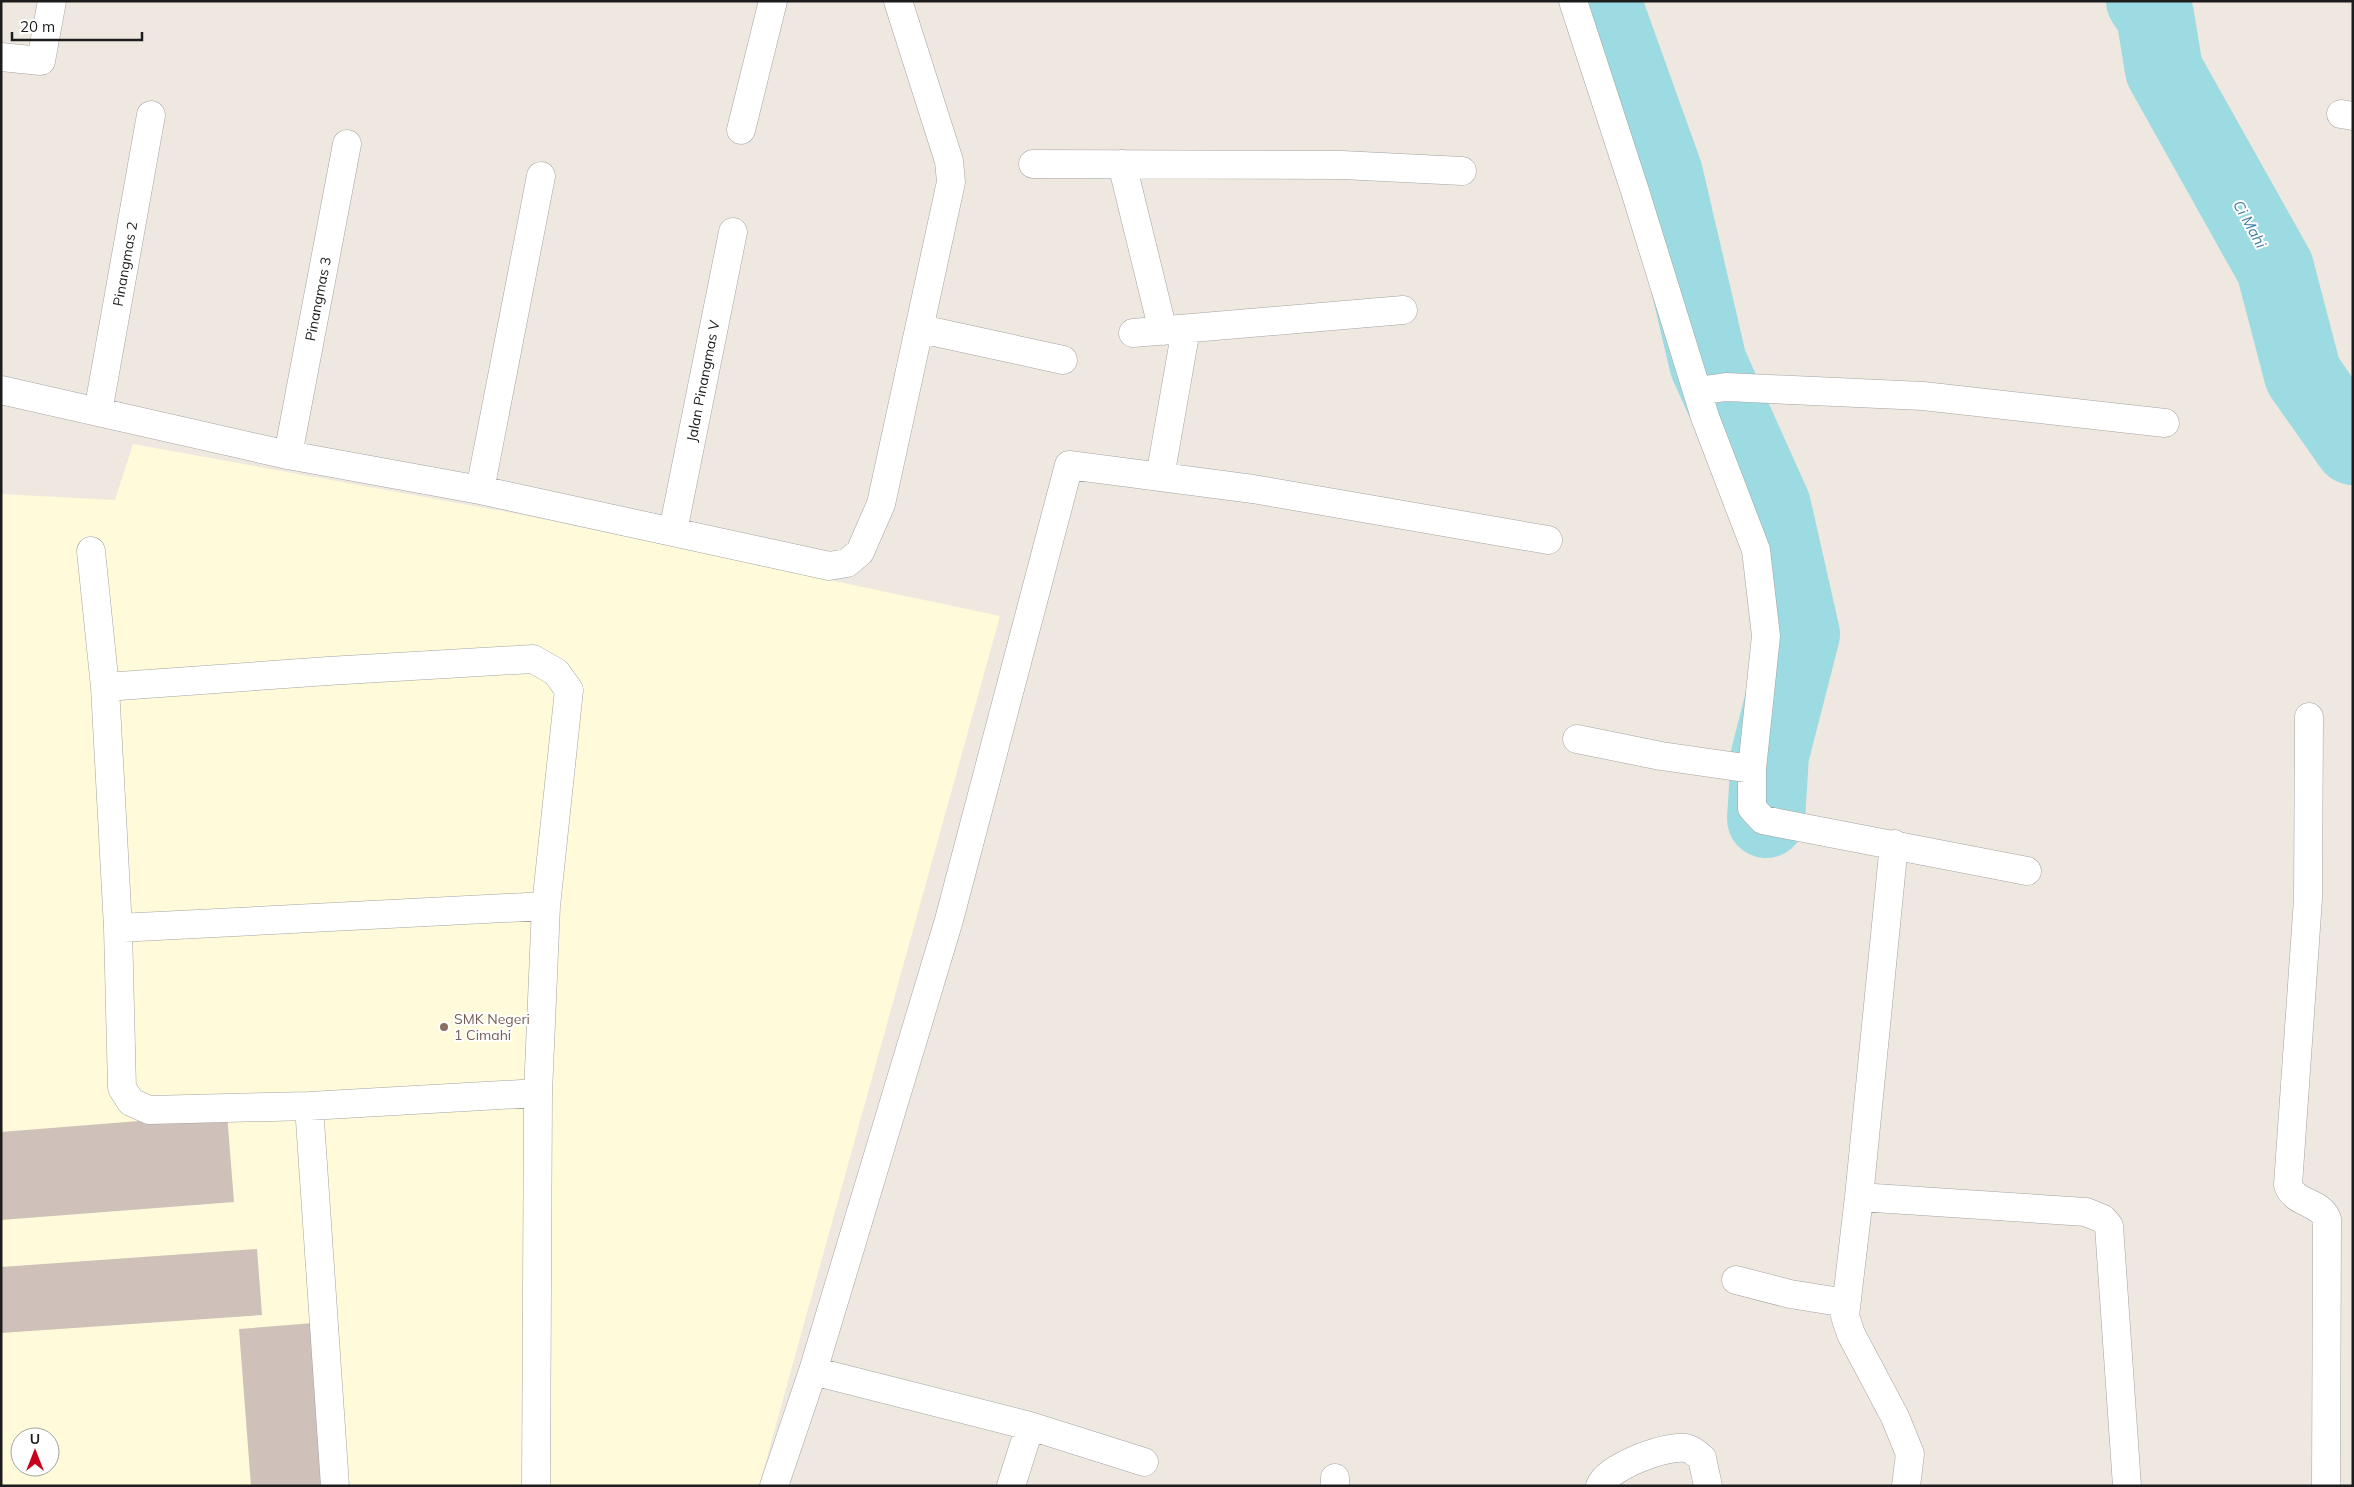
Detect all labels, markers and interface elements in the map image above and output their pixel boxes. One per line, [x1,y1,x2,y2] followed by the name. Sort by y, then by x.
[12,10,142,42] scale bar
[20,17,55,36] text: 20 m
[2229,197,2271,252] water label: Ci Mahi
[109,220,141,308] street label: Pinangmas 2
[301,255,335,343] street label: Pinangmas 3
[682,319,724,443] street label: Jalan Pinangmas V
[454,1010,530,1044] place label: SMK Negeri 1 Cimahi
[438,1021,450,1033] marker: SMK Negeri 1 Cimahi
[10,1427,60,1477] north arrow
[30,1430,40,1448] text: U

